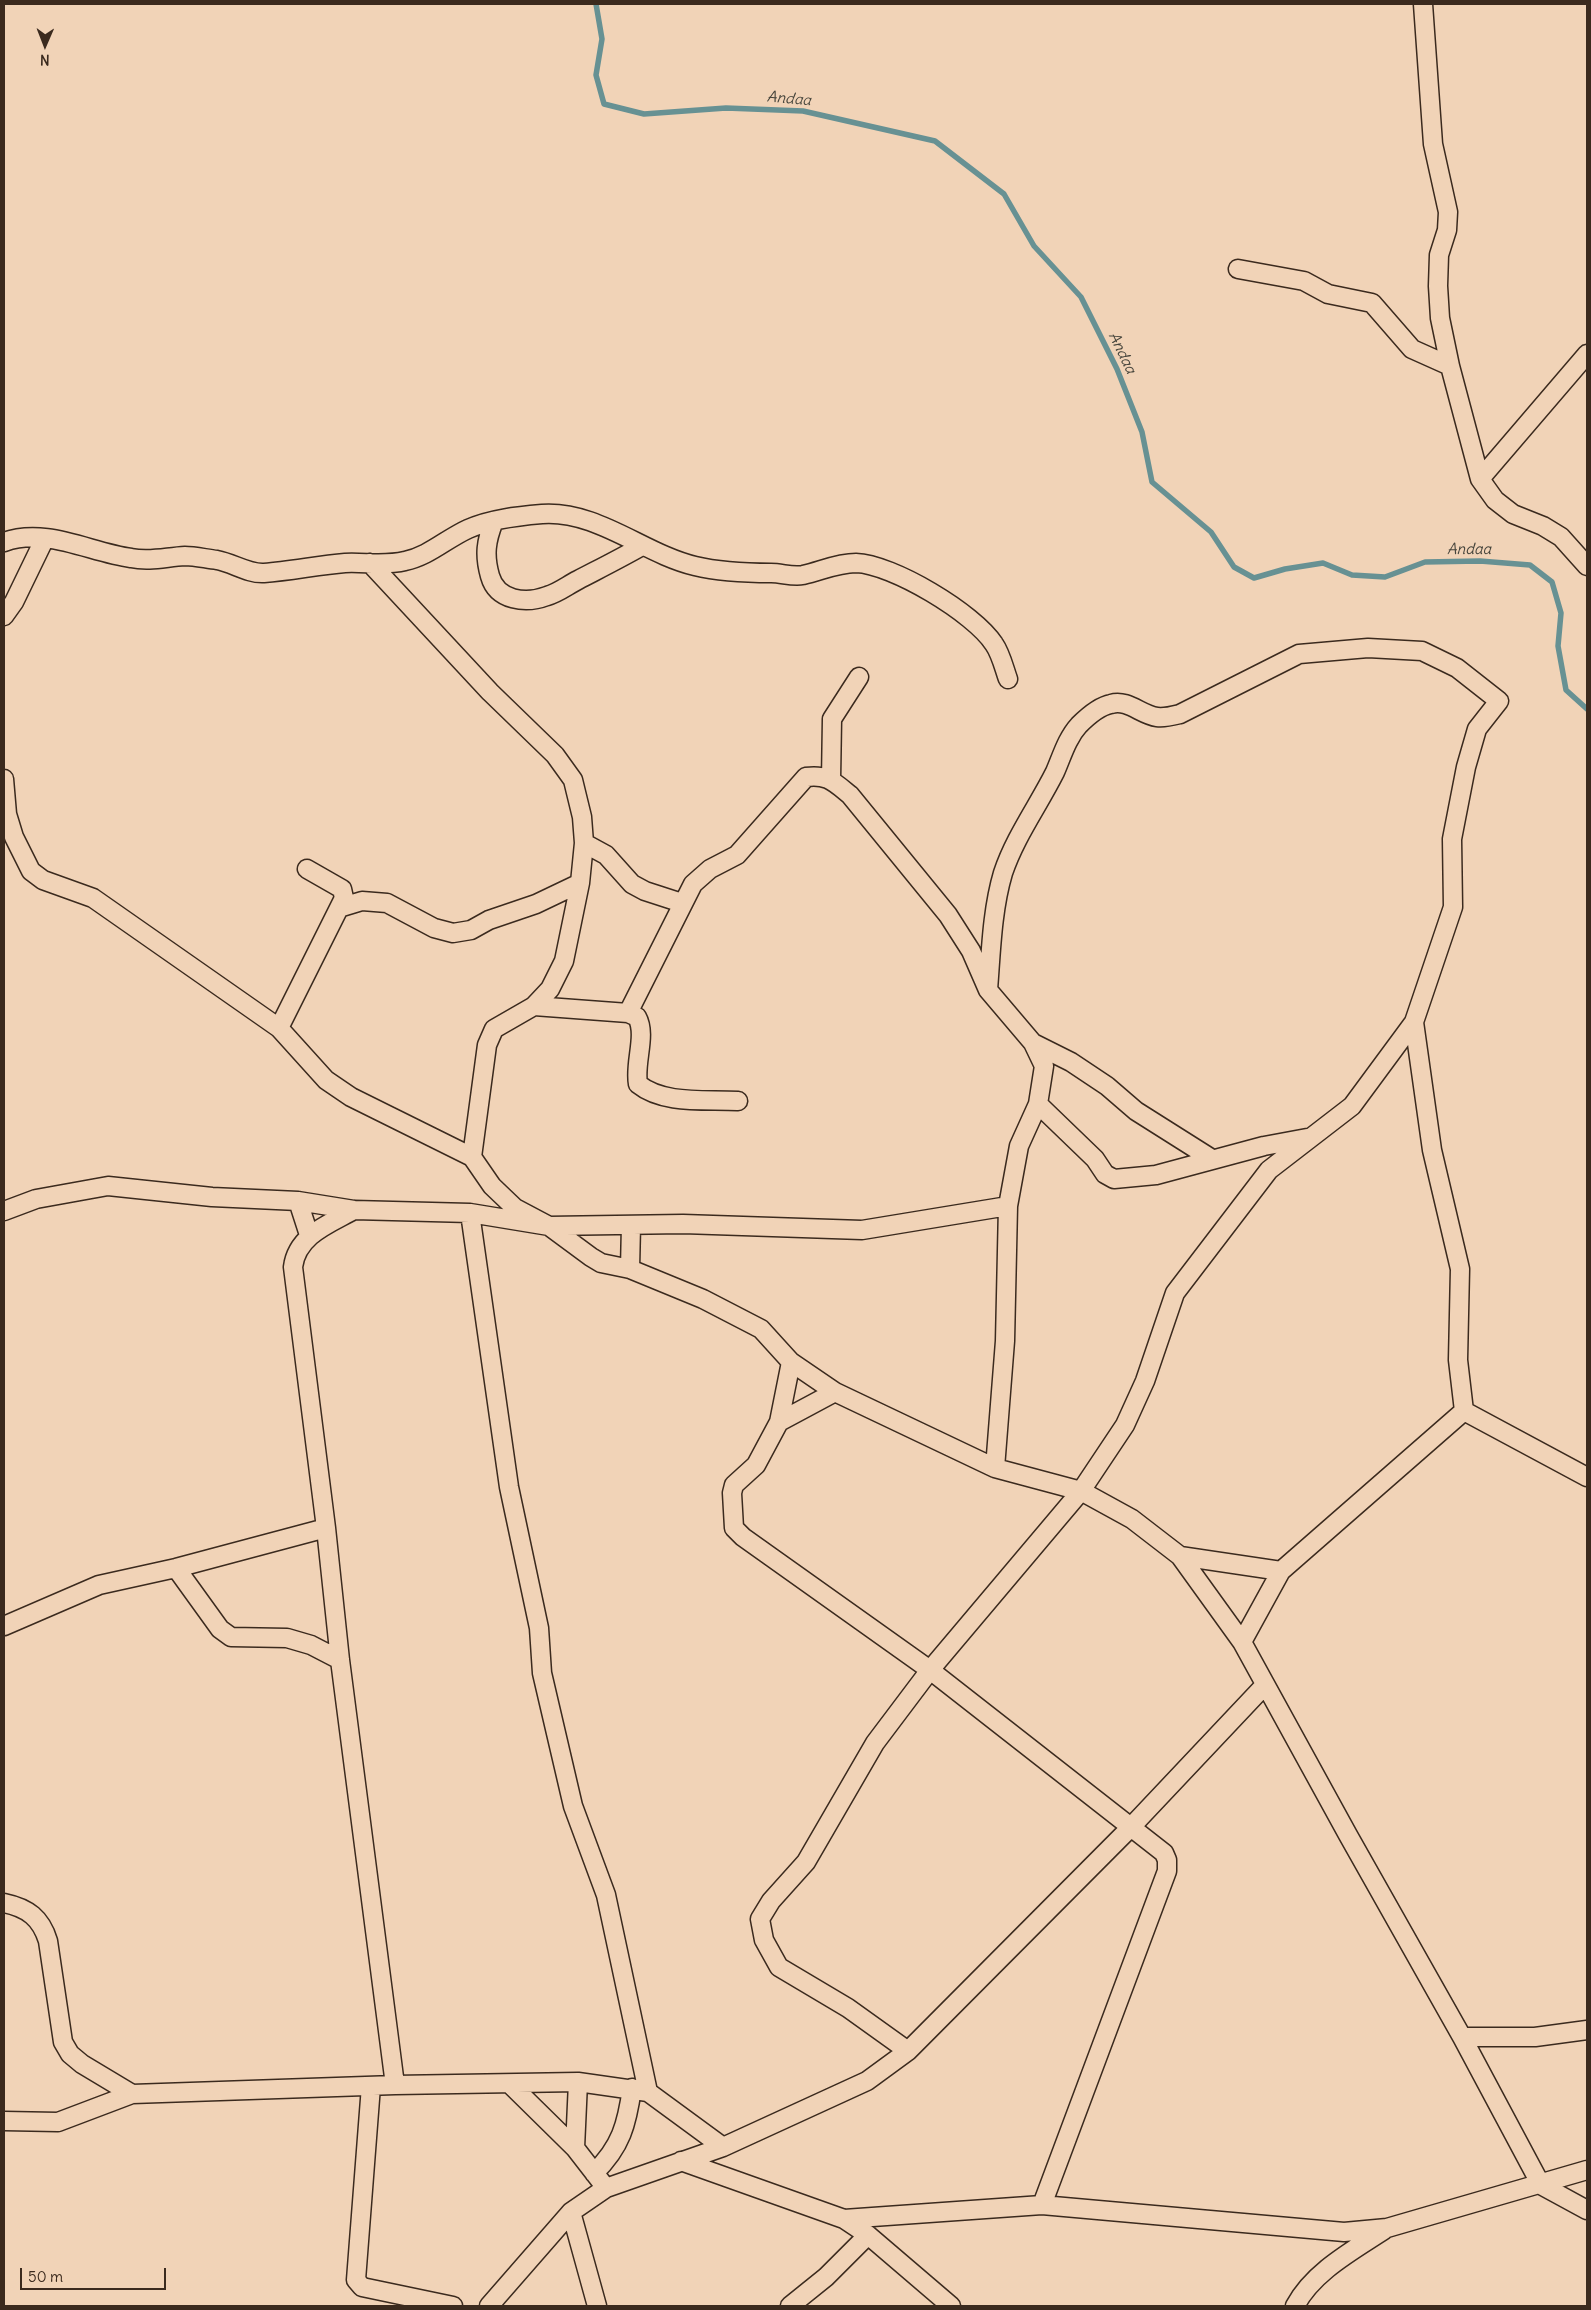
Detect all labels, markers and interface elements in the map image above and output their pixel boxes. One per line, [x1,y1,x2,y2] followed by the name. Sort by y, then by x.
[20,20,70,70] north arrow
[40,51,50,69] text: N
[766,88,812,110] water label: Andaa
[1104,329,1140,377] water label: Andaa
[1447,541,1491,559] water label: Andaa
[22,2258,169,2290] scale bar
[28,2267,63,2286] text: 50 m

